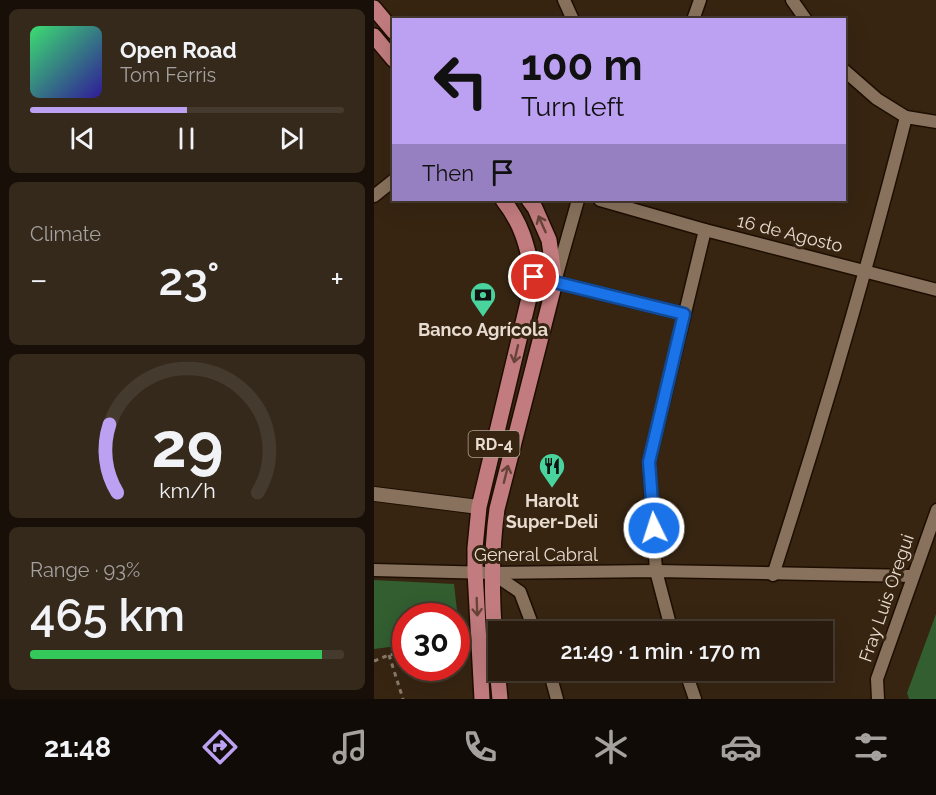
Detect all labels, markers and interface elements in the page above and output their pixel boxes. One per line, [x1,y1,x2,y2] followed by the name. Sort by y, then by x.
[120,37,237,63] text: Open Road
[521,41,643,90] text: 100 m
[422,42,500,120] icon: left
[120,63,216,87] text: Tom Ferris
[521,91,624,122] text: Turn left
[66,122,99,155] icon: previous
[170,122,203,155] icon: pause
[275,122,308,155] icon: next
[486,156,519,189] icon: arrive
[422,160,474,186] text: Then
[735,210,845,256] street label: 16 de Agosto
[536,216,547,234] one-way arrow
[30,222,101,246] text: Climate
[508,251,559,302] pin
[159,253,220,306] text: 23°
[30,260,48,299] text: −
[330,260,344,299] text: +
[517,260,550,293] icon: arrive
[468,280,498,318] bank icon: Banco Agrícola
[418,319,548,340] place label: Banco Agrícola
[509,344,521,363] one-way arrow
[151,408,223,482] text: 29
[468,431,520,457] road number: RD-4
[537,451,567,489] restaurant icon: Harolt Super-Deli
[500,465,512,484] one-way arrow
[159,478,215,503] text: km/h
[506,490,598,532] place label: Harolt Super-Deli
[622,496,686,560] position arrow
[854,531,918,665] street label: Fray Luis Oregui
[474,544,598,565] street label: General Cabral
[30,558,140,582] text: Range · 93%
[30,589,185,642] text: 465 km
[471,597,482,617] one-way arrow
[392,603,470,681] speed limit sign: 30
[560,638,761,664] text: 21:49 · 1 min · 170 m
[199,726,241,768] icon: directions
[329,726,371,768] icon: music
[459,726,501,768] icon: phone
[590,726,632,768] icon: climate
[720,726,762,768] icon: car
[850,726,892,768] icon: filters
[44,732,111,763] text: 21:48

